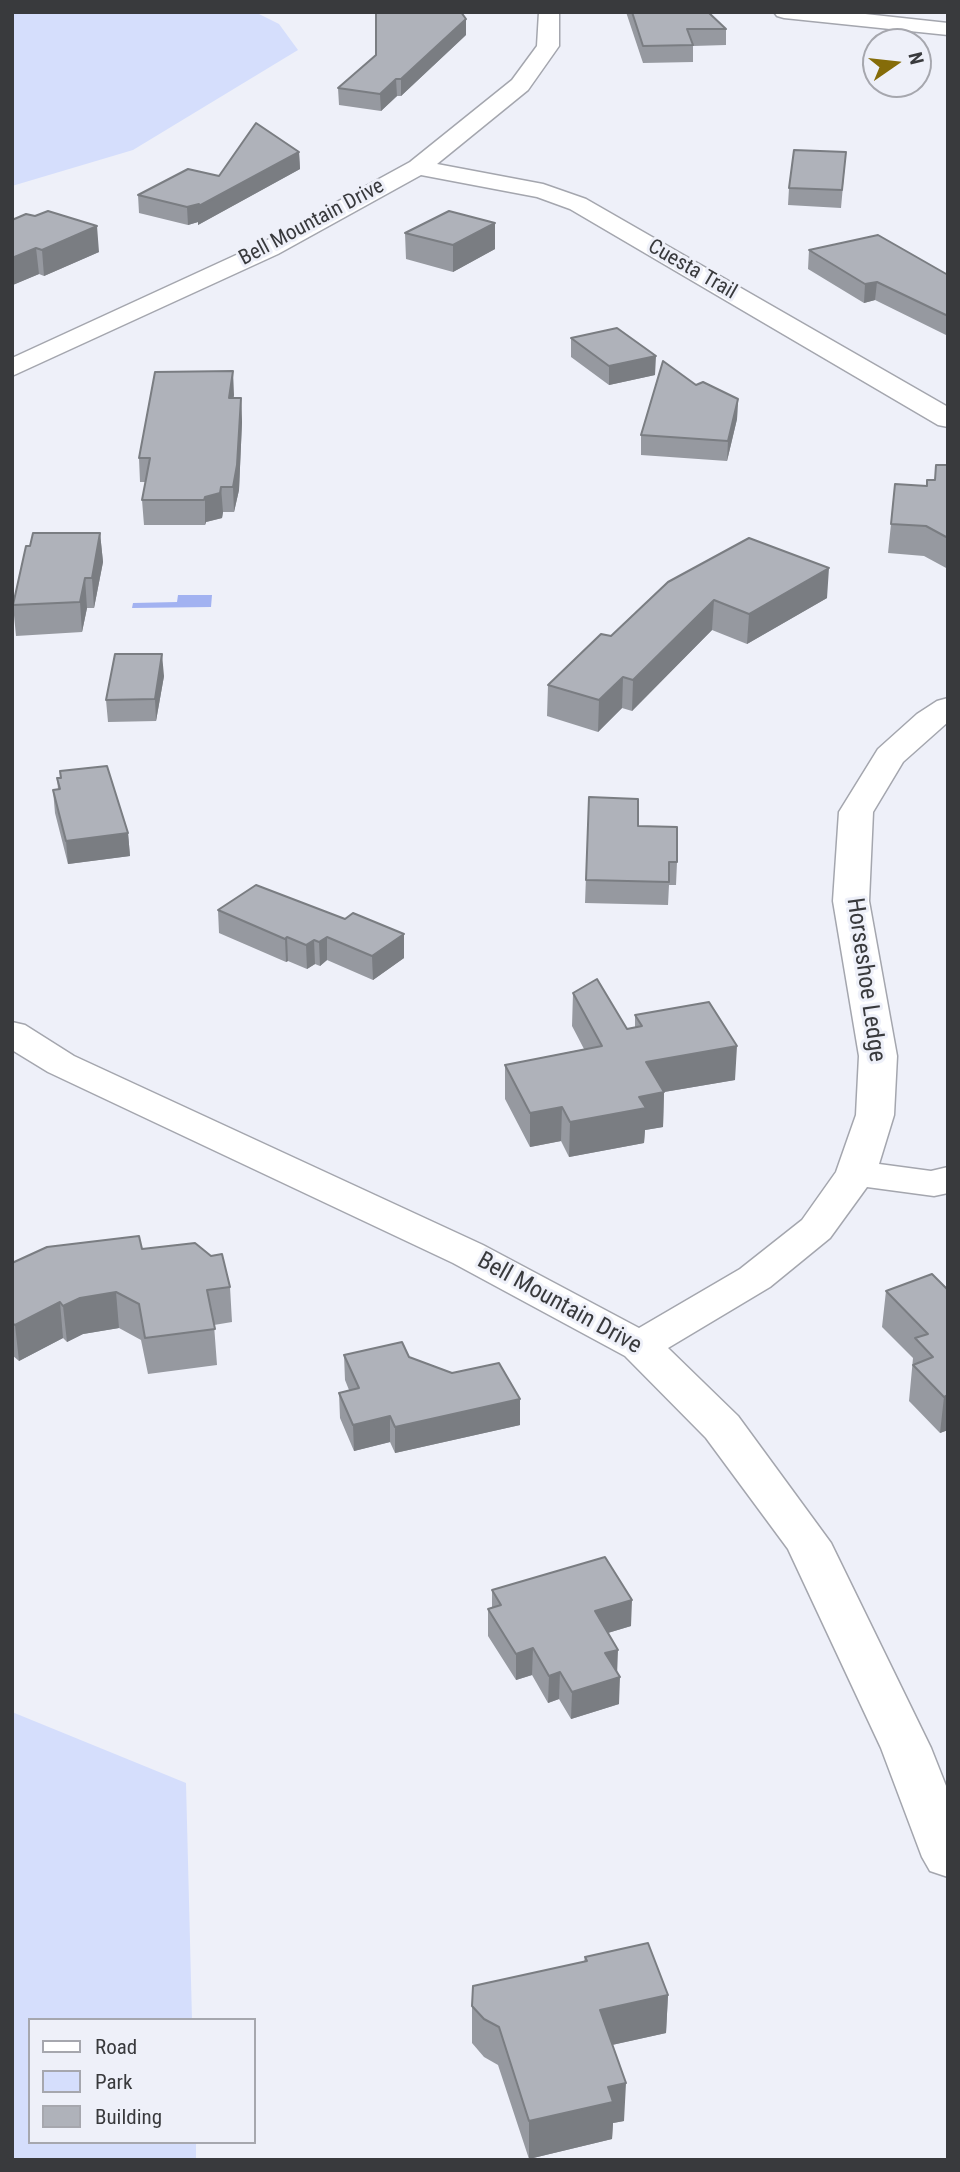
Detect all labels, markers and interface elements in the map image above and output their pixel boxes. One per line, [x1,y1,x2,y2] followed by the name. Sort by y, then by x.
[862,28,932,98] north arrow
[903,50,928,67] text: N
[235,174,389,272] street label: Bell Mountain Drive
[643,234,741,306] street label: Cuesta Trail
[839,896,891,1064] street label: Horseshoe Ledge
[472,1247,646,1361] street label: Bell Mountain Drive
[28,2018,256,2144] legend
[95,2035,137,2059] text: Road
[95,2070,132,2094] text: Park
[95,2105,162,2129] text: Building

